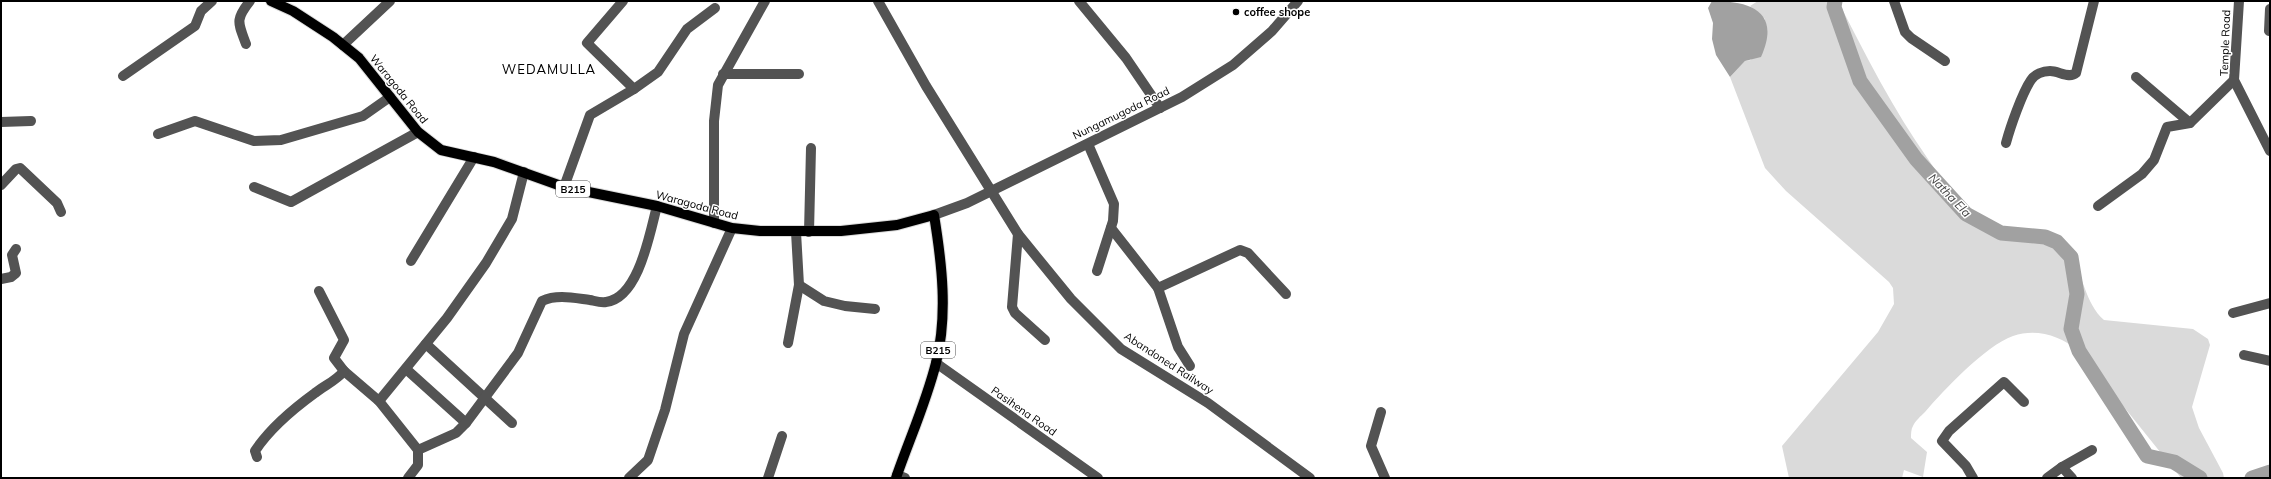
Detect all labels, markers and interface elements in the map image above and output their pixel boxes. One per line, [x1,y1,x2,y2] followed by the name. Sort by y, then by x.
[1244,5,1310,19] place label: coffee shope
[1231,7,1241,17] marker: coffee shope
[2217,10,2233,76] street label: Temple Road
[367,52,431,126] street label: Waragoda Road
[502,61,596,77] district label: WEDAMULLA
[1070,83,1172,143] street label: Nungamugoda Road
[1926,170,1974,220] water label: Natha Ela
[556,181,590,197] road number: B215
[654,187,740,223] street label: Waragoda Road
[1122,329,1216,397] street label: Abandoned Railway
[921,342,955,358] road number: B215
[988,383,1060,439] street label: Pasihena Road

